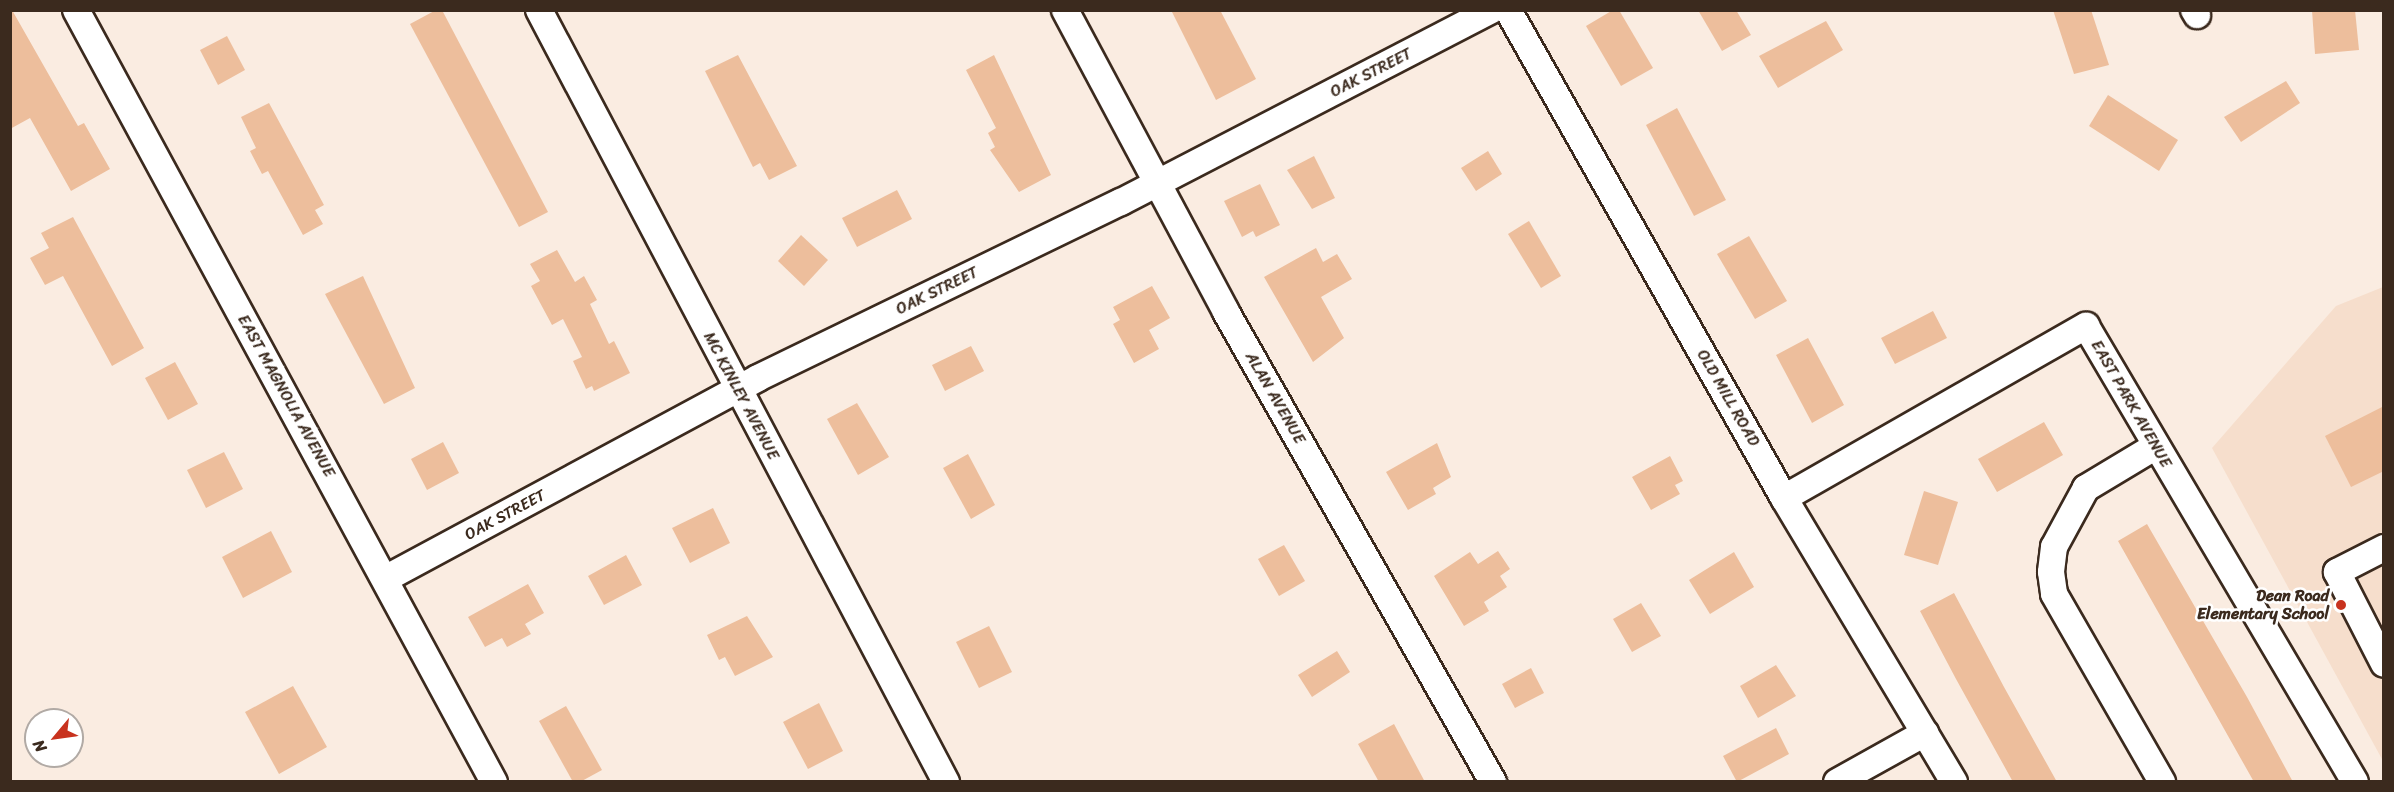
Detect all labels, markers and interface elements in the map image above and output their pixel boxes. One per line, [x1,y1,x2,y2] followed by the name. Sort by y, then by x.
[1327,44,1415,102] street label: OAK STREET
[893,263,981,319] street label: OAK STREET
[233,311,339,481] street label: EAST MAGNOLIA AVENUE
[699,328,783,464] street label: MC KINLEY AVENUE
[2087,337,2175,471] street label: EAST PARK AVENUE
[1692,346,1764,450] street label: OLD MILL ROAD
[1241,349,1309,447] street label: ALAN AVENUE
[461,486,549,544] street label: OAK STREET
[2197,586,2329,624] place label: Dean Road Elementary School
[2334,598,2348,612] marker: Dean Road Elementary School
[24,708,84,768] north arrow
[24,734,55,758] text: N

